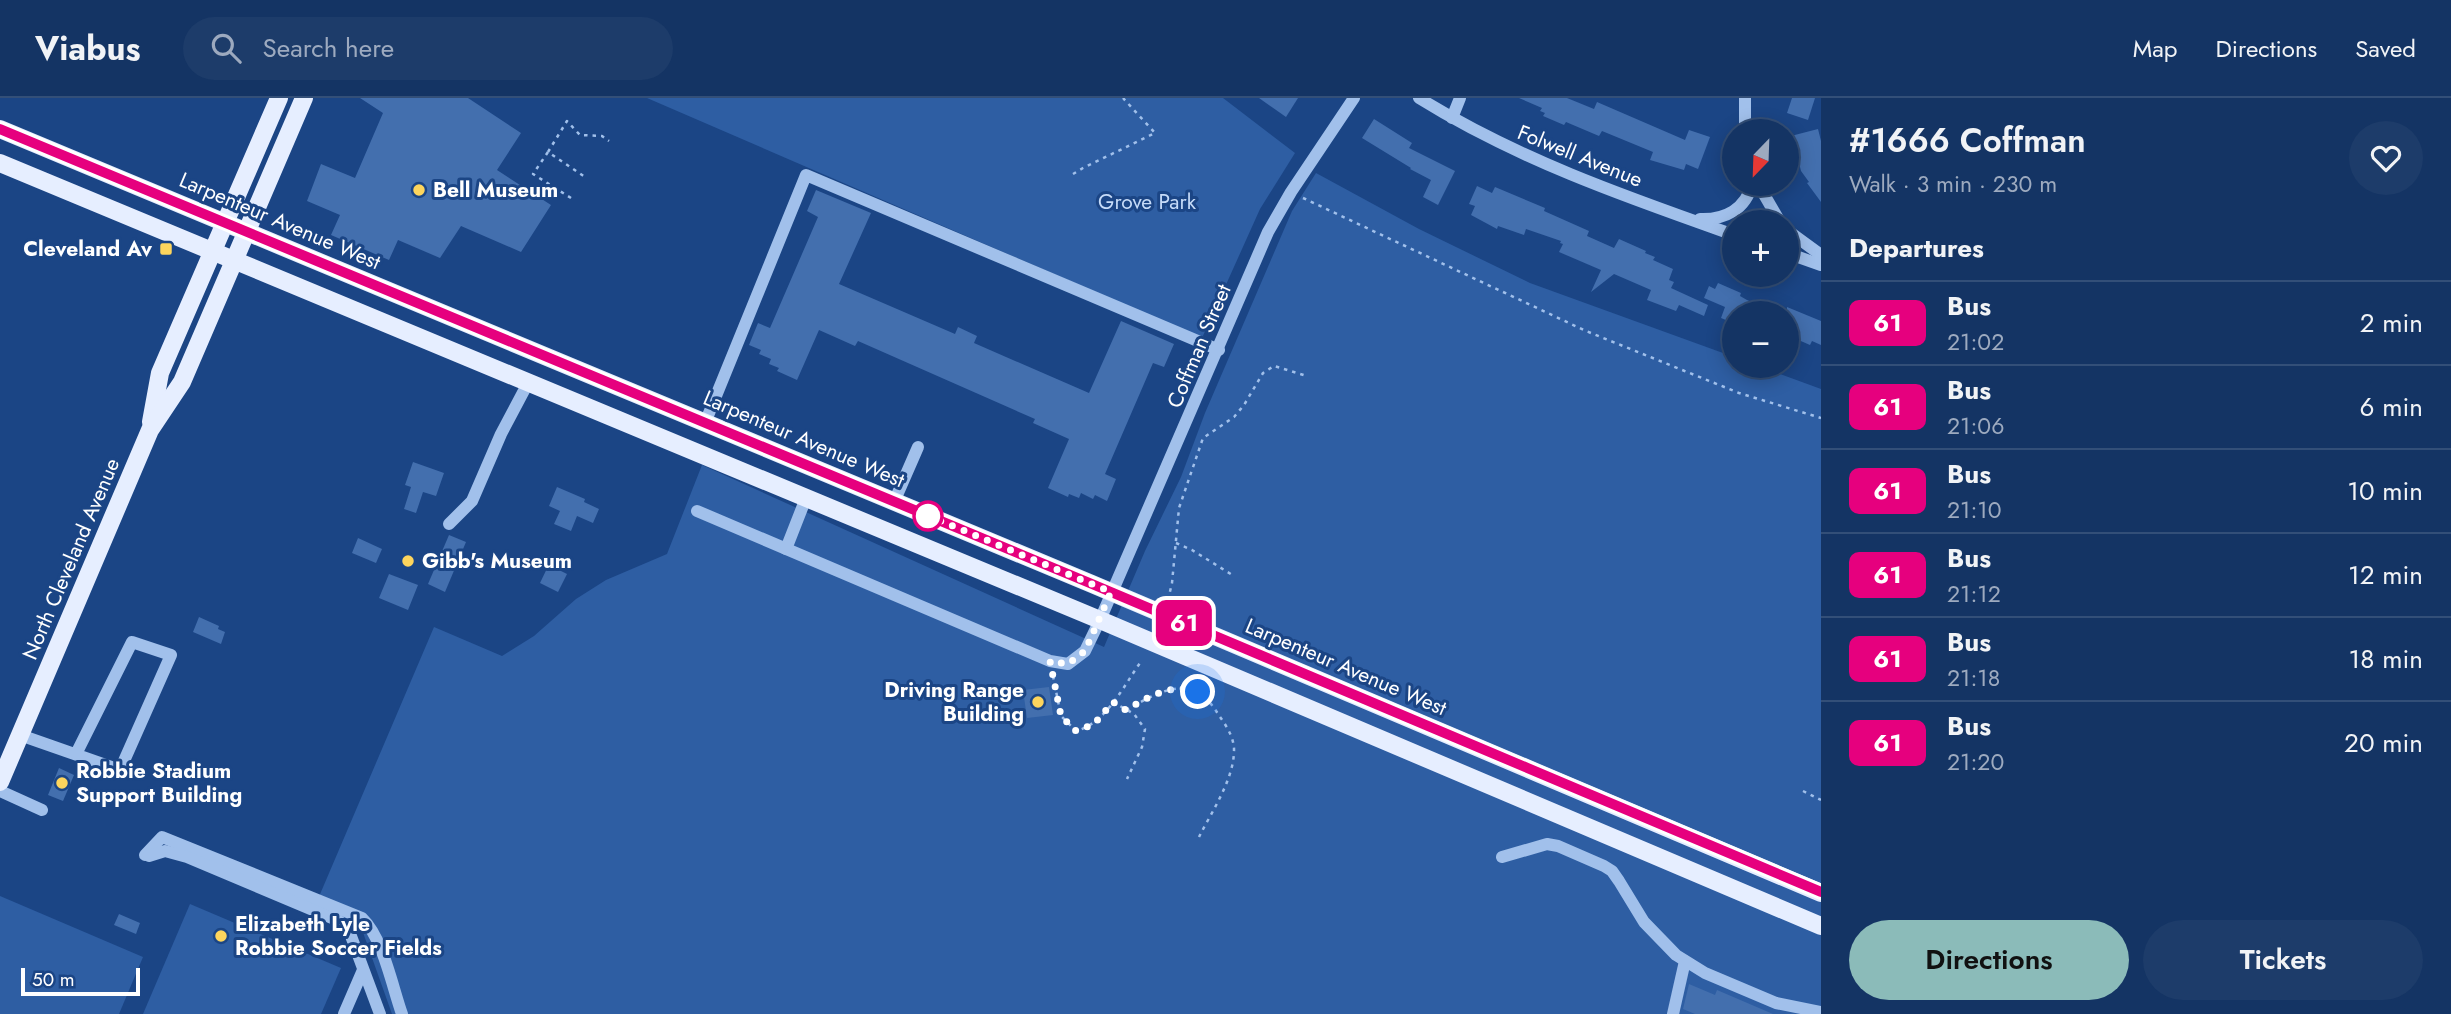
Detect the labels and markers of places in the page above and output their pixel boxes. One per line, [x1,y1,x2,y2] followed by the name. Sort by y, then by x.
[433,175,558,205] place label: Bell Museum
[411,182,427,198] marker: Bell Museum
[23,234,153,264] place label: Cleveland Av
[158,241,174,257] marker: Cleveland Av
[913,501,943,531] unlabelled marker
[422,546,572,576] place label: Gibb's Museum
[400,553,416,569] marker: Gibb's Museum
[884,675,1024,729] place label: Driving Range Building
[1030,694,1046,710] marker: Driving Range Building
[76,756,242,810] place label: Robbie Stadium Support Building
[54,775,70,791] marker: Robbie Stadium Support Building
[235,909,442,963] place label: Elizabeth Lyle Robbie Soccer Fields
[213,928,229,944] marker: Elizabeth Lyle Robbie Soccer Fields

